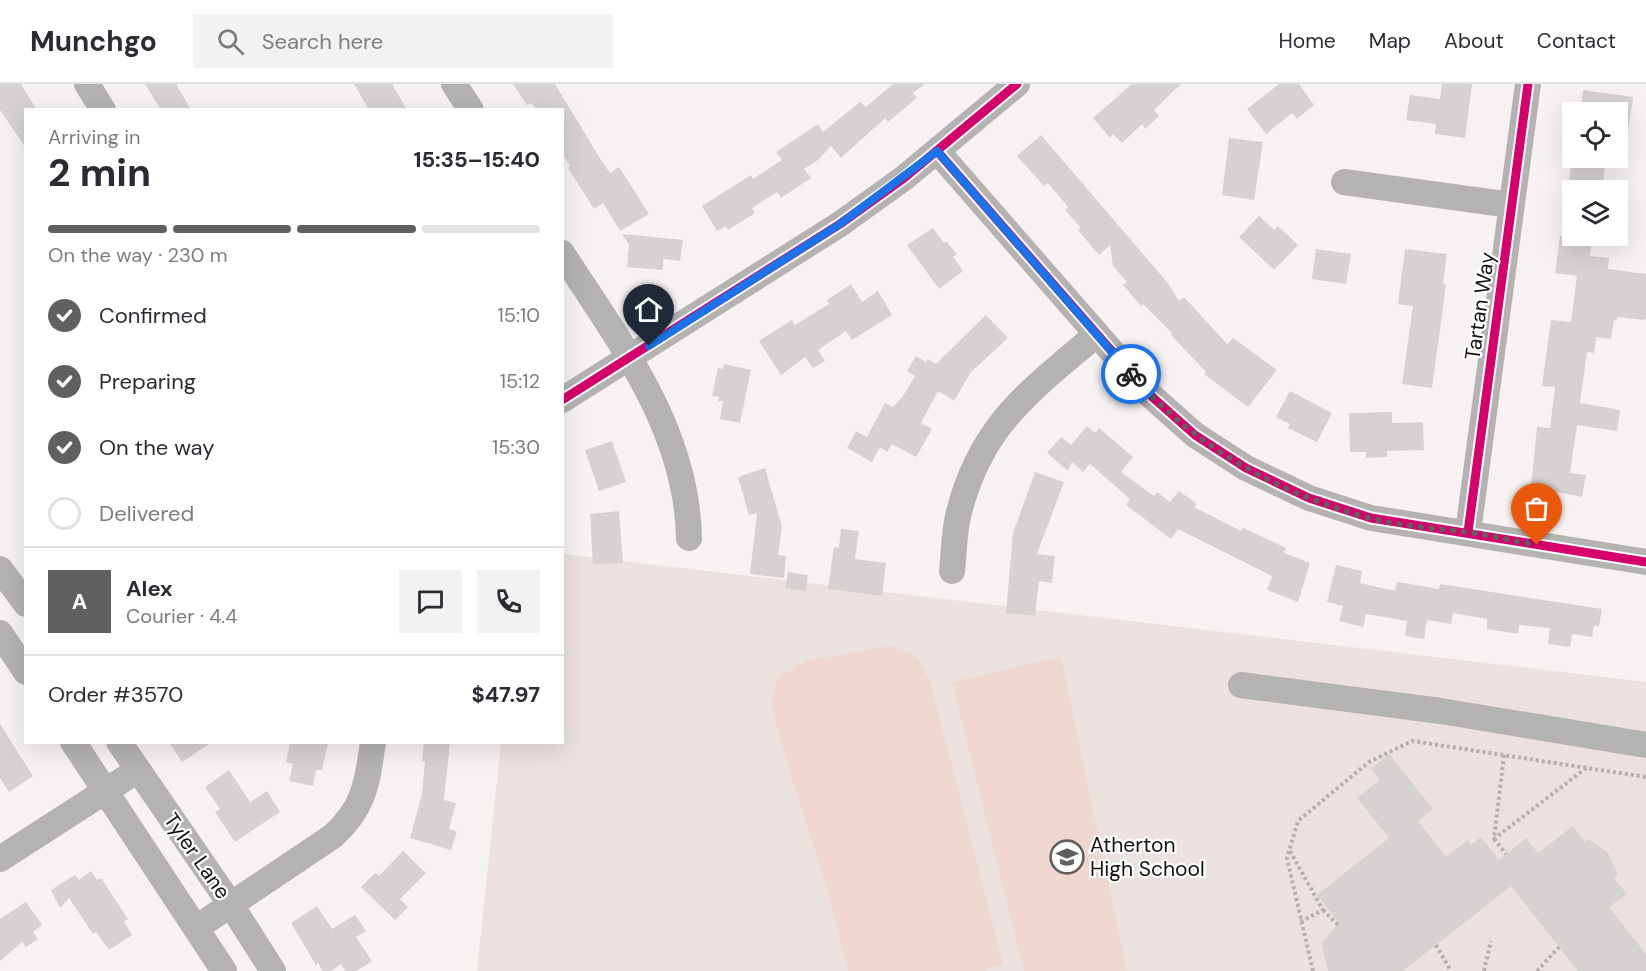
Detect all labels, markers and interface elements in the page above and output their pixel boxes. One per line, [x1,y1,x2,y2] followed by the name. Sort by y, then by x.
[193,14,613,68] search box
[30,23,157,60] text: Munchgo
[214,25,247,58] icon: search
[262,27,383,56] text: Search here
[1278,27,1336,55] text: Home
[1369,27,1411,55] text: Map
[1444,27,1504,55] text: About
[1537,27,1616,55] text: Contact
[1562,102,1628,246] map controls
[1562,102,1628,168] button: locate
[48,124,140,150] text: Arriving in
[413,145,540,174] text: 15:35–15:40
[48,147,151,198] text: 2 min
[1562,180,1628,246] button: layers
[48,242,228,268] text: On the way · 230 m
[1459,250,1501,362] street label: Tartan Way
[623,284,674,346] pin
[632,293,665,326] icon: home
[48,299,81,332] icon: check
[99,301,207,330] text: Confirmed
[498,302,540,328] text: 15:10
[1101,344,1161,404] courier
[1115,358,1148,391] icon: bike
[48,365,81,398] icon: check
[99,367,196,396] text: Preparing
[500,368,540,394] text: 15:12
[48,431,81,464] icon: check
[99,433,214,462] text: On the way
[492,434,540,460] text: 15:30
[1511,483,1562,545] pin
[1520,492,1553,525] icon: bag
[99,499,194,528] text: Delivered
[399,570,462,633] button: chat
[477,570,540,633] button: phone
[126,574,173,603] text: Alex
[72,587,87,616] text: A
[126,603,237,629] text: Courier · 4.4
[48,680,183,709] text: Order #3570
[471,680,540,709] text: $47.97
[157,807,237,905] street label: Tyler Lane
[1090,831,1205,883] place label: Atherton High School
[1049,839,1085,875] school or university icon: Atherton High School

